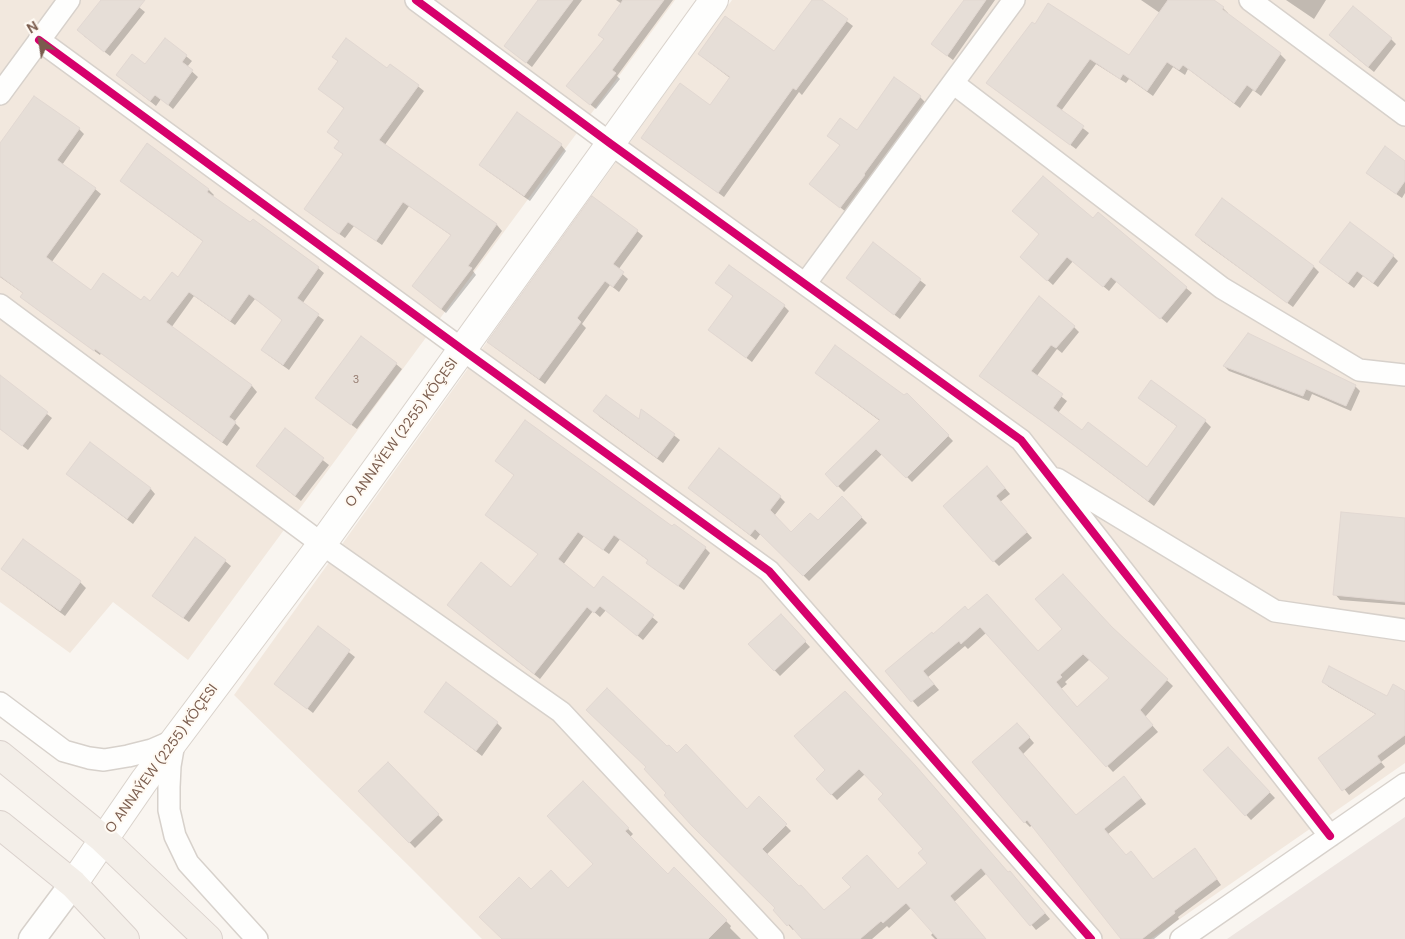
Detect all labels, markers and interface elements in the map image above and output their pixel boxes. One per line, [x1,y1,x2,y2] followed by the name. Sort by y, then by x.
[15,15,65,65] north arrow
[23,17,41,37] text: N
[342,355,462,511] street label: O ANNAÝEW (2255) KÖÇESI
[353,373,359,387] house number: 3
[102,681,222,837] street label: O ANNAÝEW (2255) KÖÇESI

